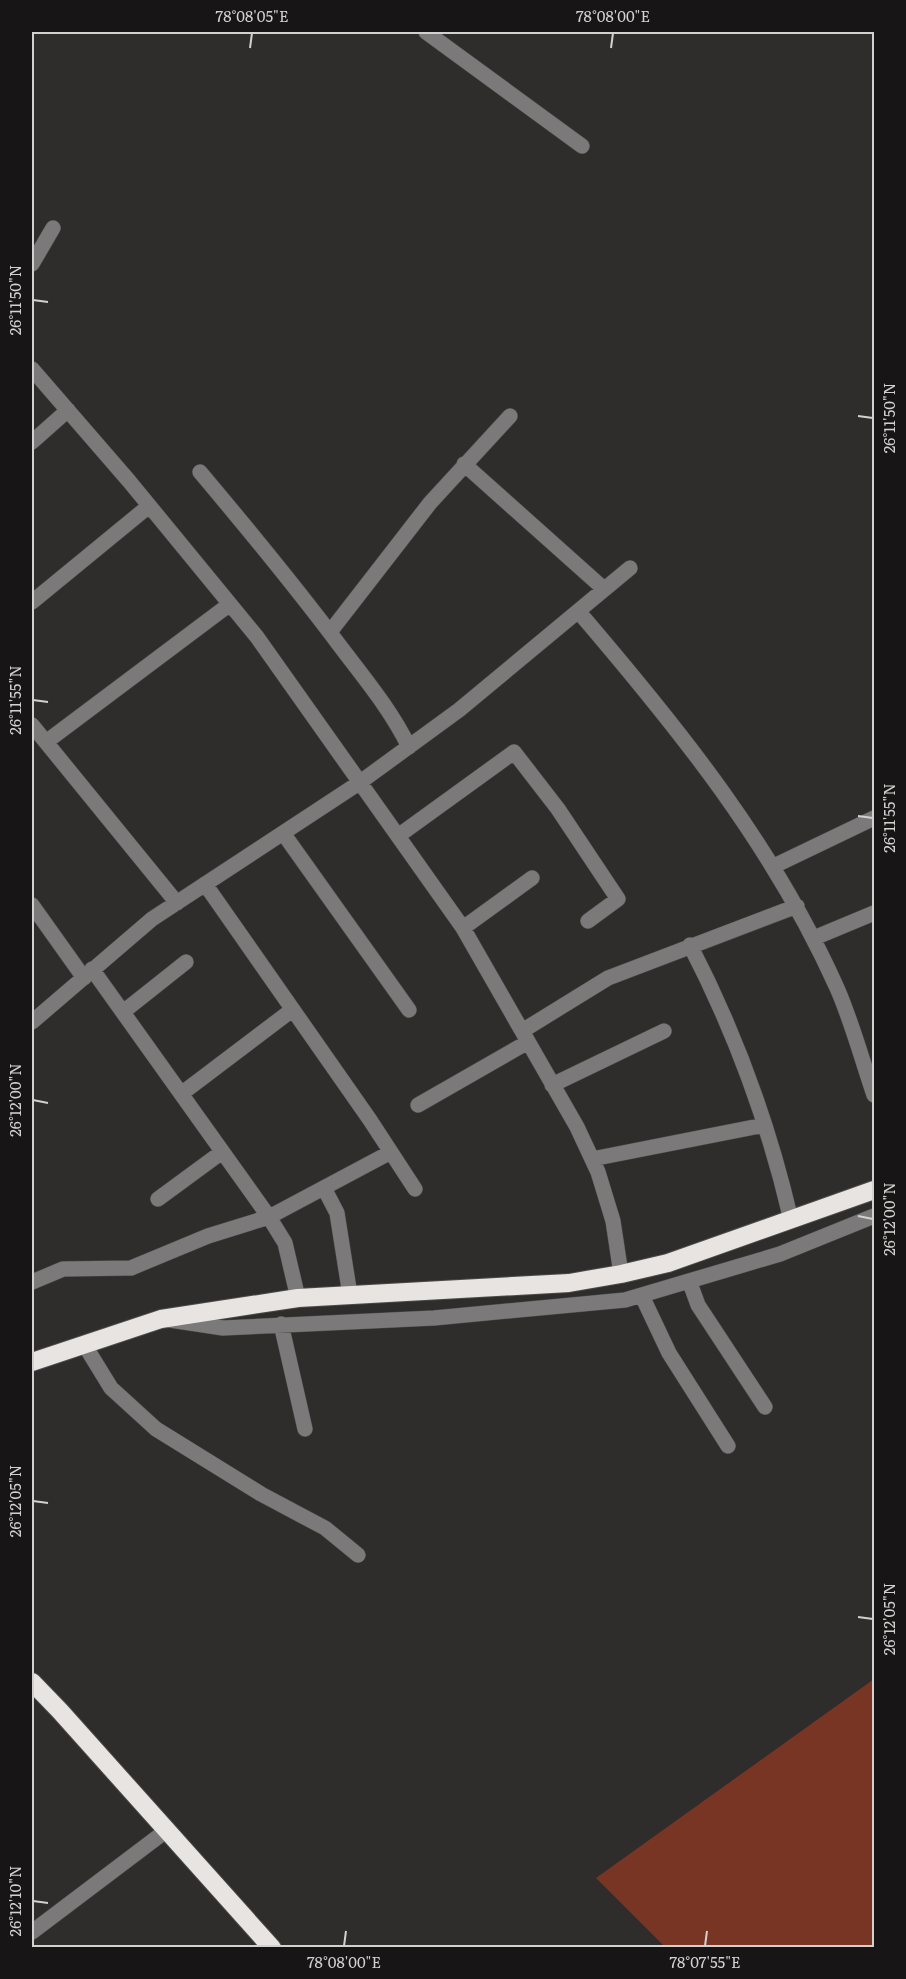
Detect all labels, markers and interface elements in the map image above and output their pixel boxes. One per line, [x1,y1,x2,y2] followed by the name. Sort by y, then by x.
[216,4,288,27] text: 78°08'05"E
[576,4,650,27] text: 78°08'00"E
[3,265,26,335] text: 26°11'50"N
[877,383,900,453] text: 26°11'50"N
[3,665,26,735] text: 26°11'55"N
[877,783,900,853] text: 26°11'55"N
[3,1063,26,1137] text: 26°12'00"N
[877,1182,900,1256] text: 26°12'00"N
[3,1465,26,1537] text: 26°12'05"N
[877,1583,900,1655] text: 26°12'05"N
[3,1866,26,1936] text: 26°12'10"N
[307,1950,381,1973] text: 78°08'00"E
[669,1950,741,1973] text: 78°07'55"E

